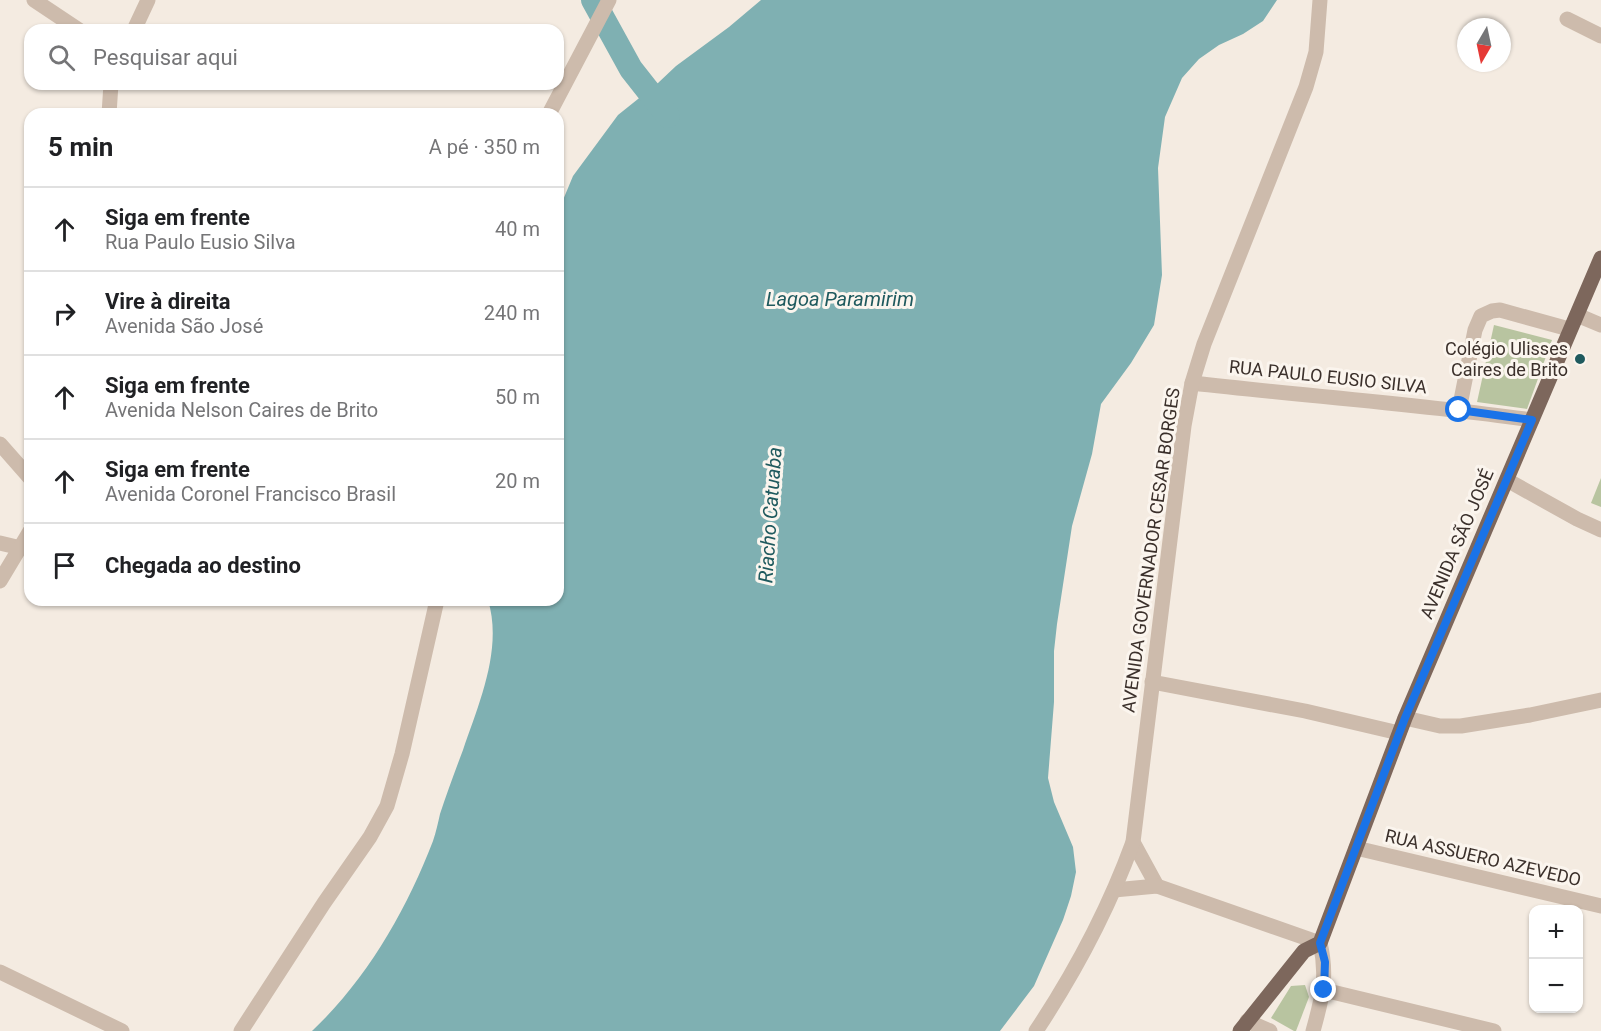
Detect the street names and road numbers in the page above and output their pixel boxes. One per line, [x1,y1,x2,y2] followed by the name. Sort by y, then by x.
[1228,356,1428,397] street label: RUA PAULO EUSIO SILVA
[1117,386,1184,714] street label: AVENIDA GOVERNADOR CESAR BORGES
[1415,466,1498,622] street label: AVENIDA SÃO JOSÉ
[1383,825,1583,890] street label: RUA ASSUERO AZEVEDO

